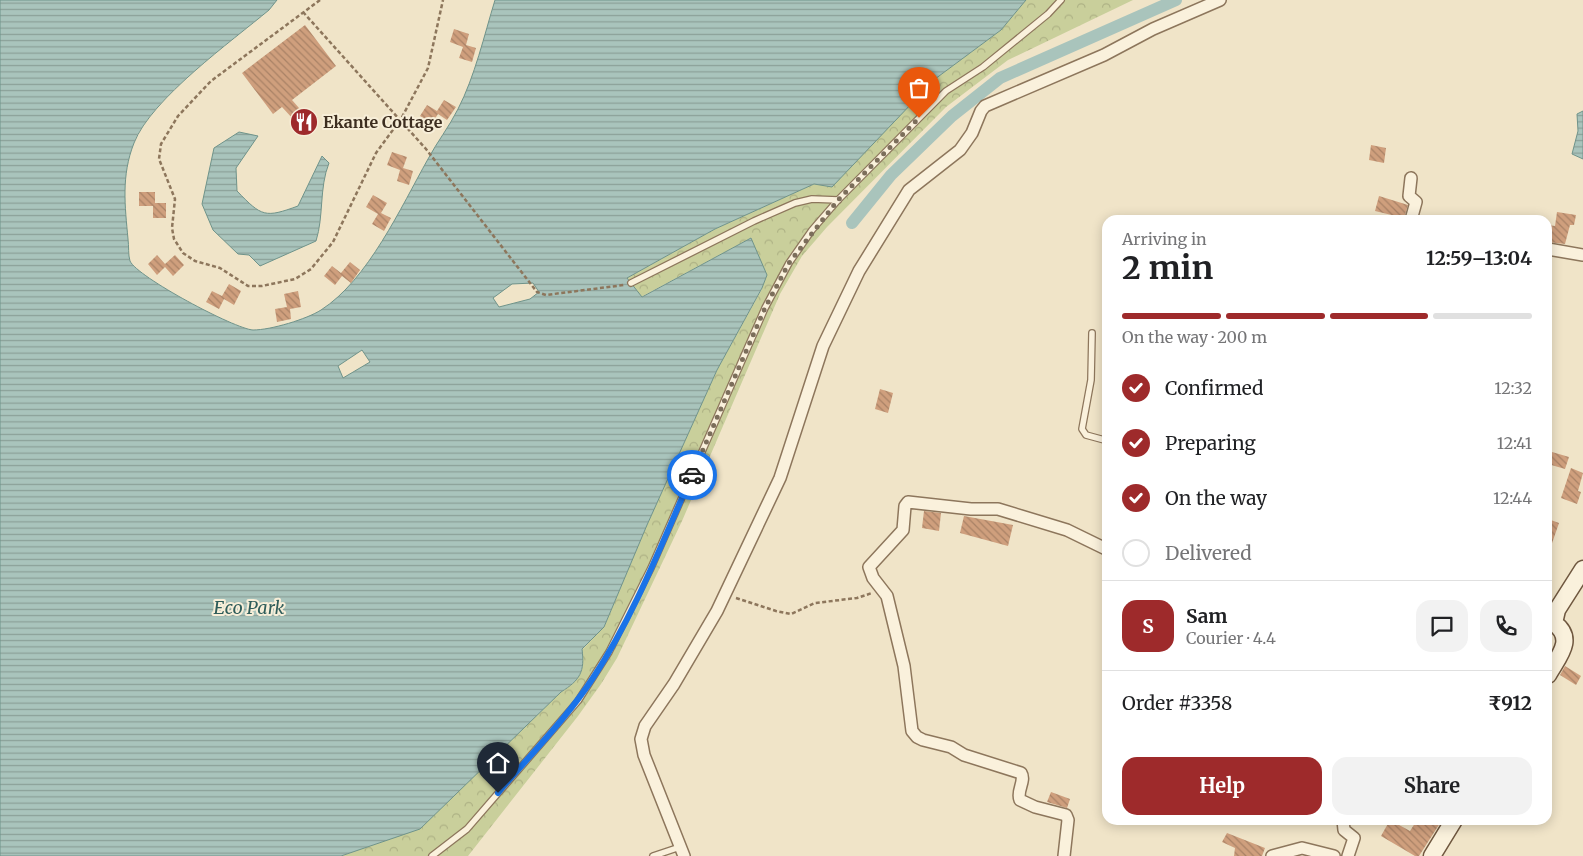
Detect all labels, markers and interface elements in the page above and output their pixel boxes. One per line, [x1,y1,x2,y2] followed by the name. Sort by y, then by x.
[898,67,940,118] pin
[905,74,933,102] icon: bag
[289,107,319,137] restaurant icon: Ekante Cottage
[323,112,443,132] place label: Ekante Cottage
[1122,229,1207,249] text: Arriving in
[1426,246,1532,270] text: 12:59–13:04
[1122,248,1213,288] text: 2 min
[1122,327,1267,347] text: On the way · 200 m
[1122,374,1150,402] icon: check
[1165,376,1263,400] text: Confirmed
[1494,378,1532,398] text: 12:32
[1122,429,1150,457] icon: check
[1165,431,1256,455] text: Preparing
[1497,433,1532,453] text: 12:41
[667,450,717,500] courier
[678,461,706,489] icon: car
[1122,484,1150,512] icon: check
[1165,486,1267,510] text: On the way
[1493,488,1532,508] text: 12:44
[1165,541,1252,565] text: Delivered
[214,596,285,619] water label: Eco Park
[1416,600,1468,652] button: chat
[1480,600,1532,652] button: phone
[1186,604,1227,628] text: Sam
[1142,614,1154,638] text: S
[1186,628,1276,648] text: Courier · 4.4
[1122,691,1232,715] text: Order #3358
[1488,691,1532,715] text: ₹912
[477,742,519,793] pin
[484,749,512,777] icon: home
[1122,757,1322,815] button: Help
[1332,757,1532,815] button: Share

